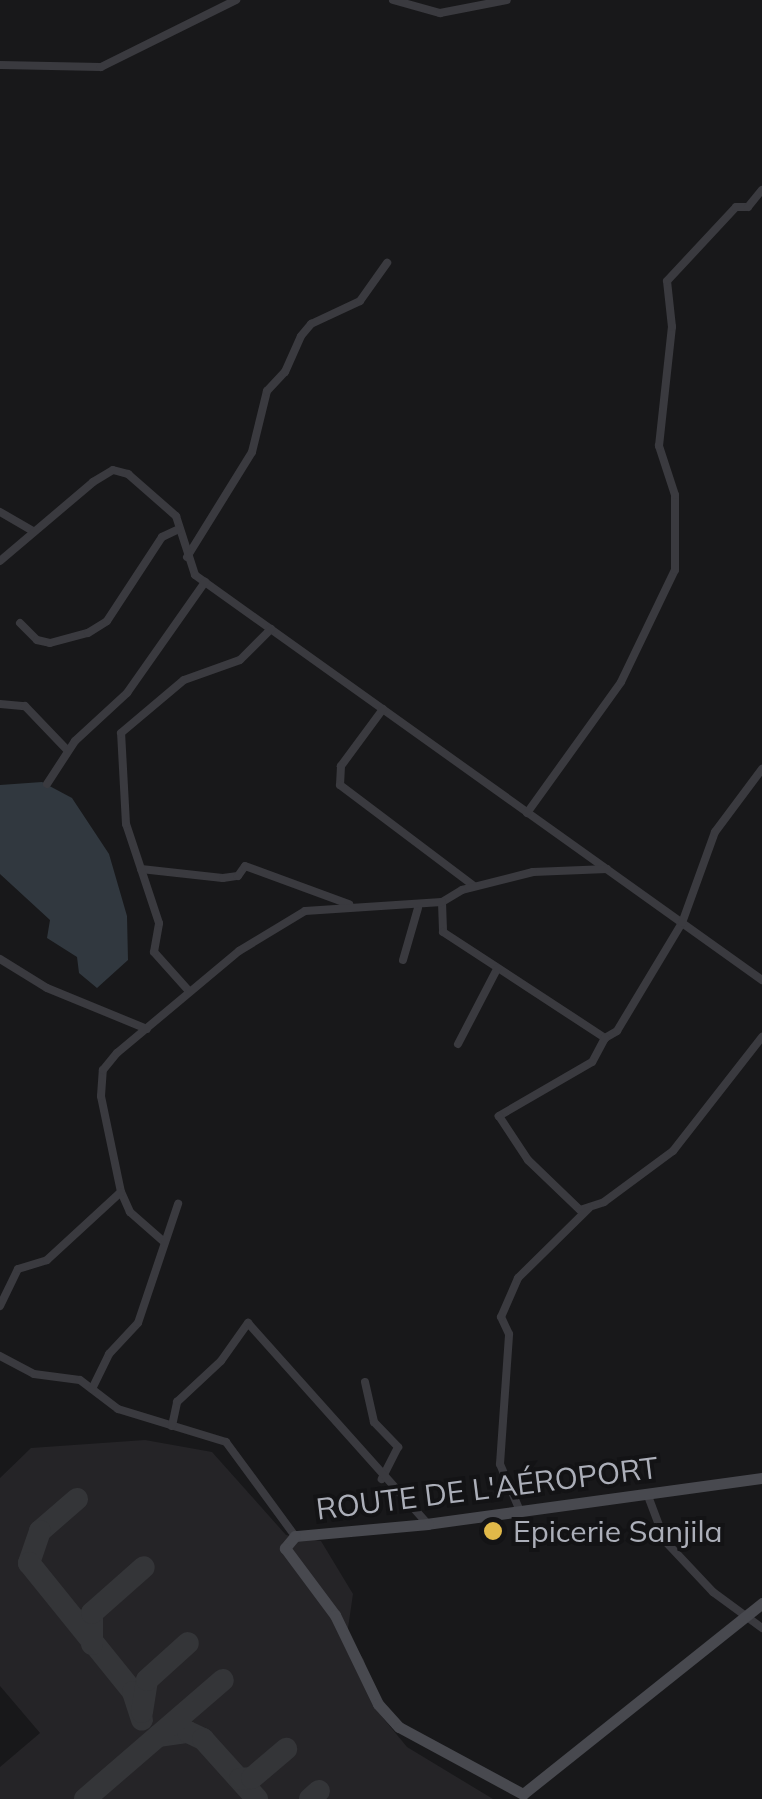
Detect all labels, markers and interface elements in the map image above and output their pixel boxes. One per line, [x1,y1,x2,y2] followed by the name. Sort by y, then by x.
[314,1449,660,1527] street label: ROUTE DE L'AÉROPORT
[513,1513,723,1549] place label: Epicerie Sanjila
[482,1520,504,1542] marker: Epicerie Sanjila

